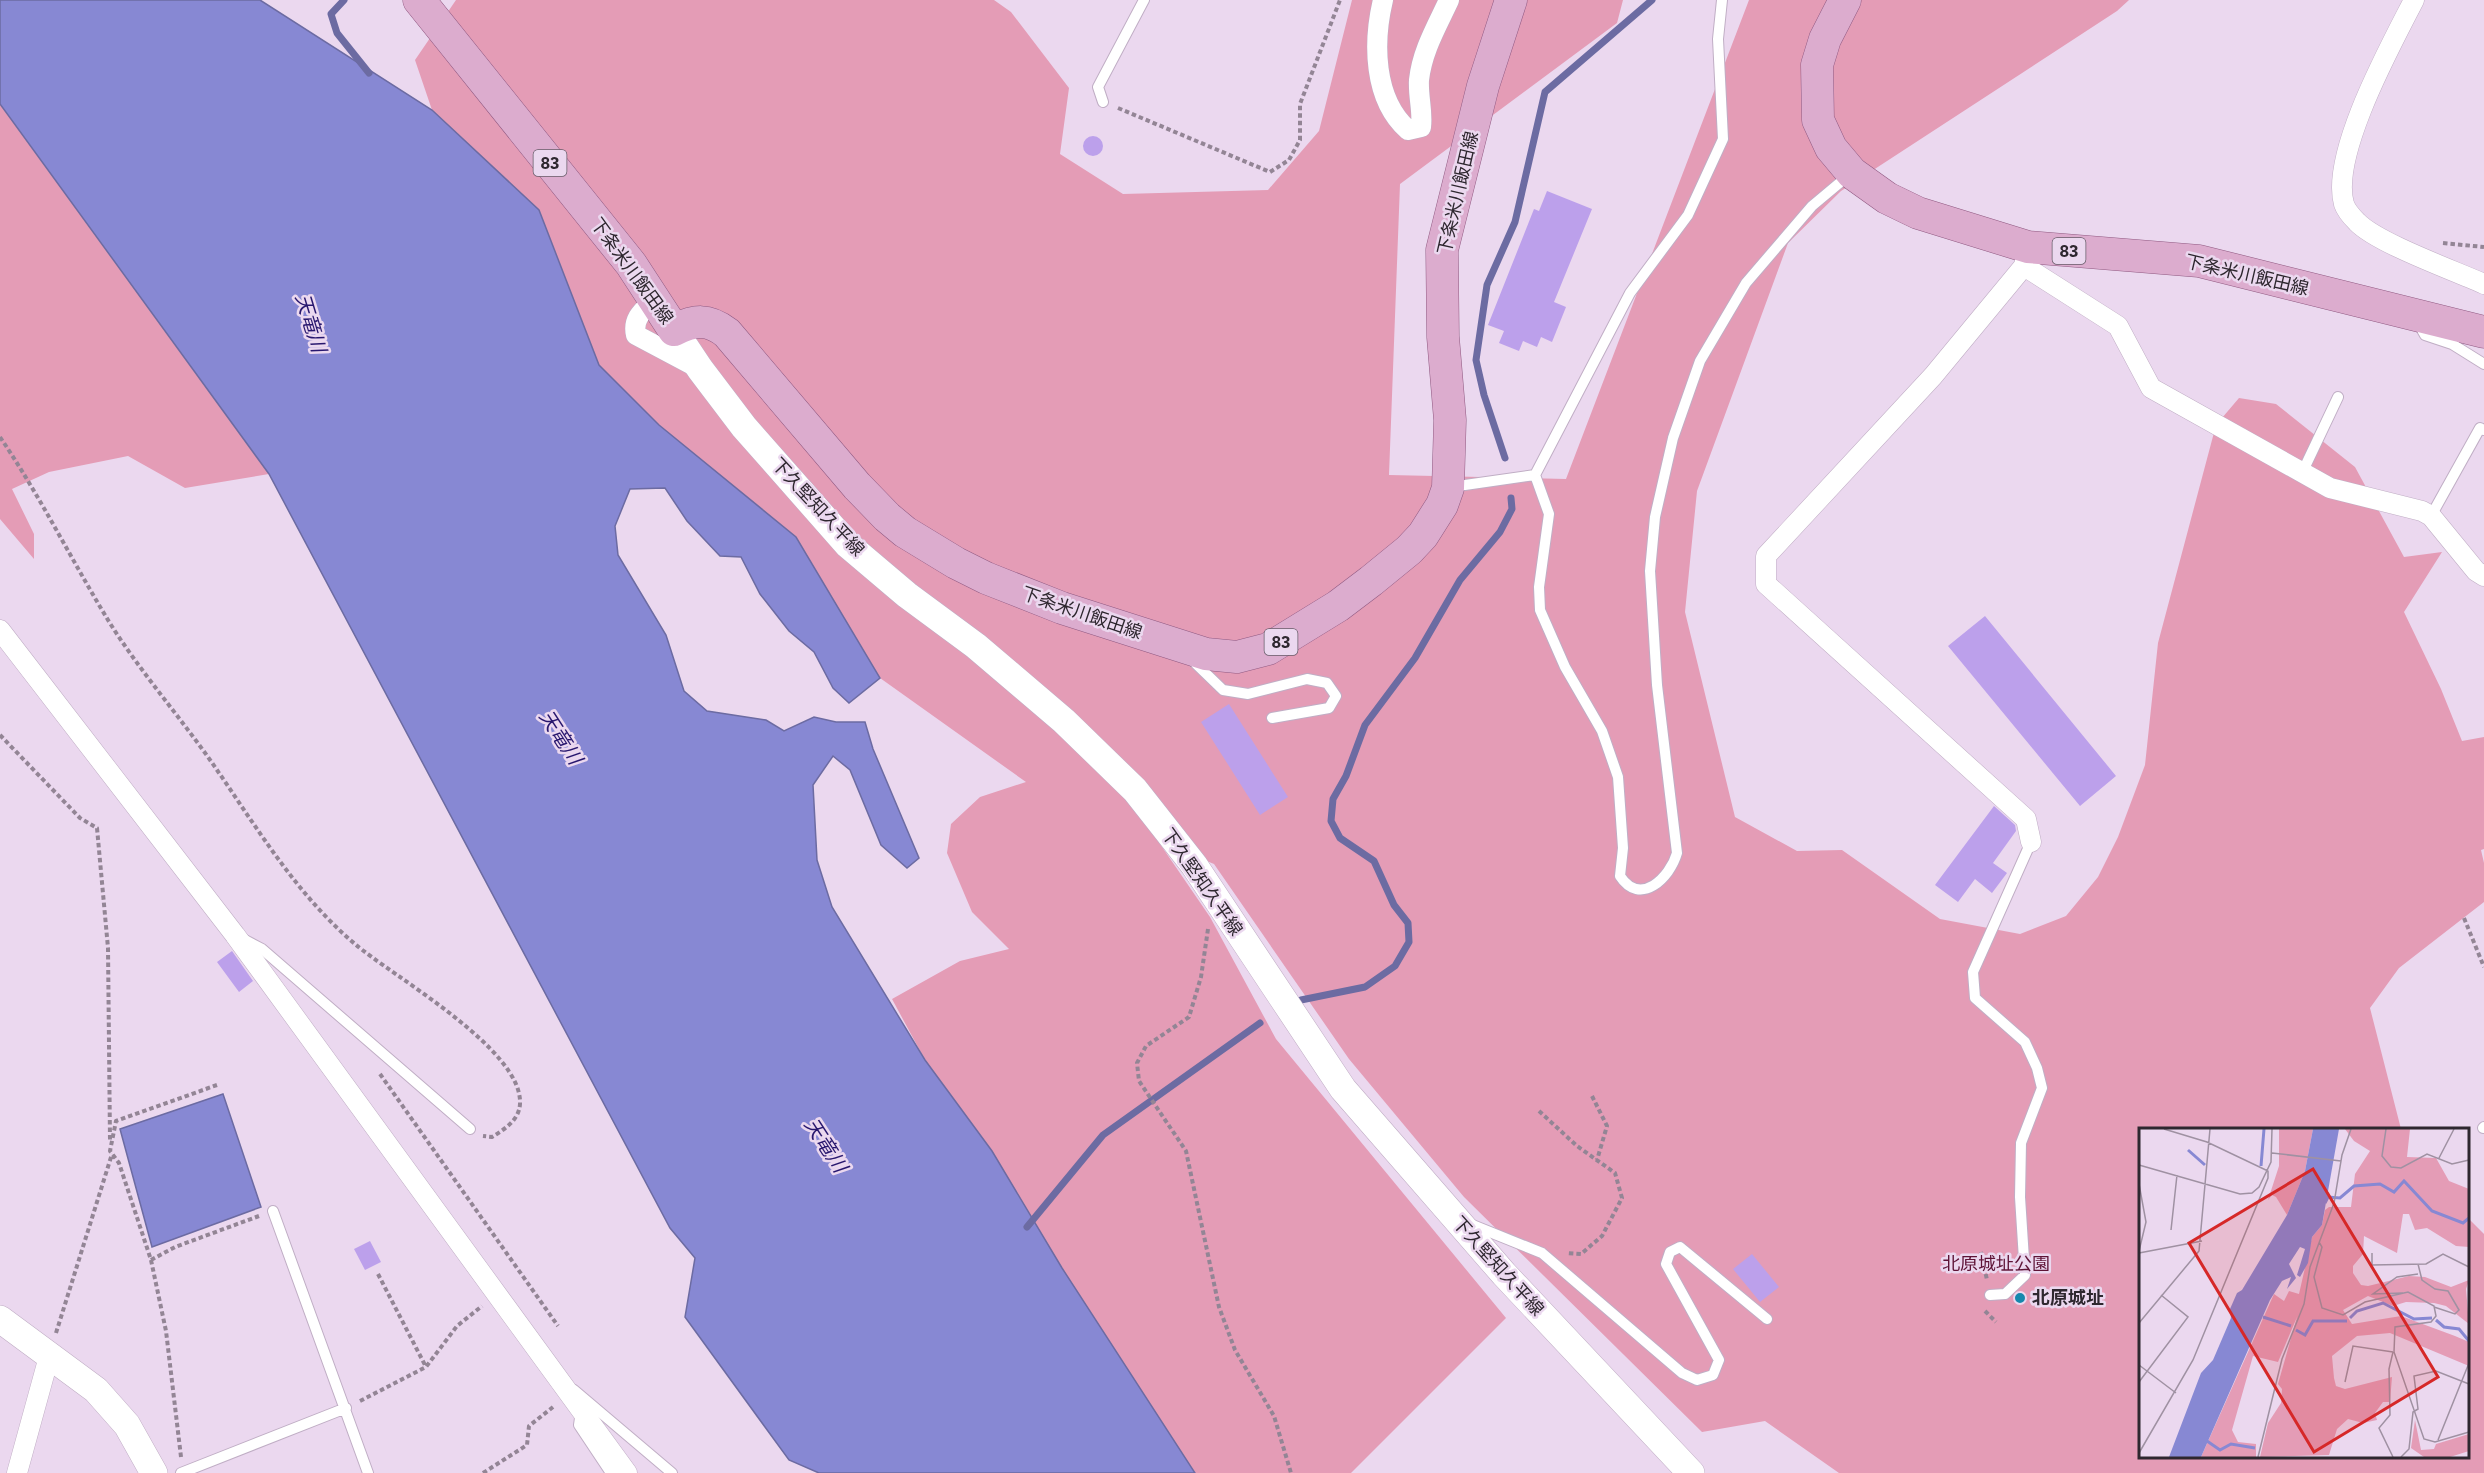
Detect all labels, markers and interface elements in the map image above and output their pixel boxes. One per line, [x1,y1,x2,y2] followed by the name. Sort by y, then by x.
[1432,129,1483,257] street label: 下条米川飯田線
[534,150,566,176] road number: 83
[586,213,679,328] street label: 下条米川飯田線
[2052,238,2086,264] road number: 83
[2183,249,2311,300] street label: 下条米川飯田線
[290,290,334,357] water label: 天竜川
[767,453,870,561] street label: 下久堅知久平線
[1019,581,1145,644] street label: 下条米川飯田線
[1264,629,1298,655] road number: 83
[534,704,590,771] water label: 天竜川
[1157,824,1248,940] street label: 下久堅知久平線
[799,1112,855,1179] water label: 天竜川
[2139,1128,2469,1458] inset map
[1448,1211,1549,1320] street label: 下久堅知久平線
[1942,1252,2050,1275] park label: 北原城址公園
[2032,1286,2104,1309] place label: 北原城址
[2013,1291,2027,1305] marker: 北原城址

